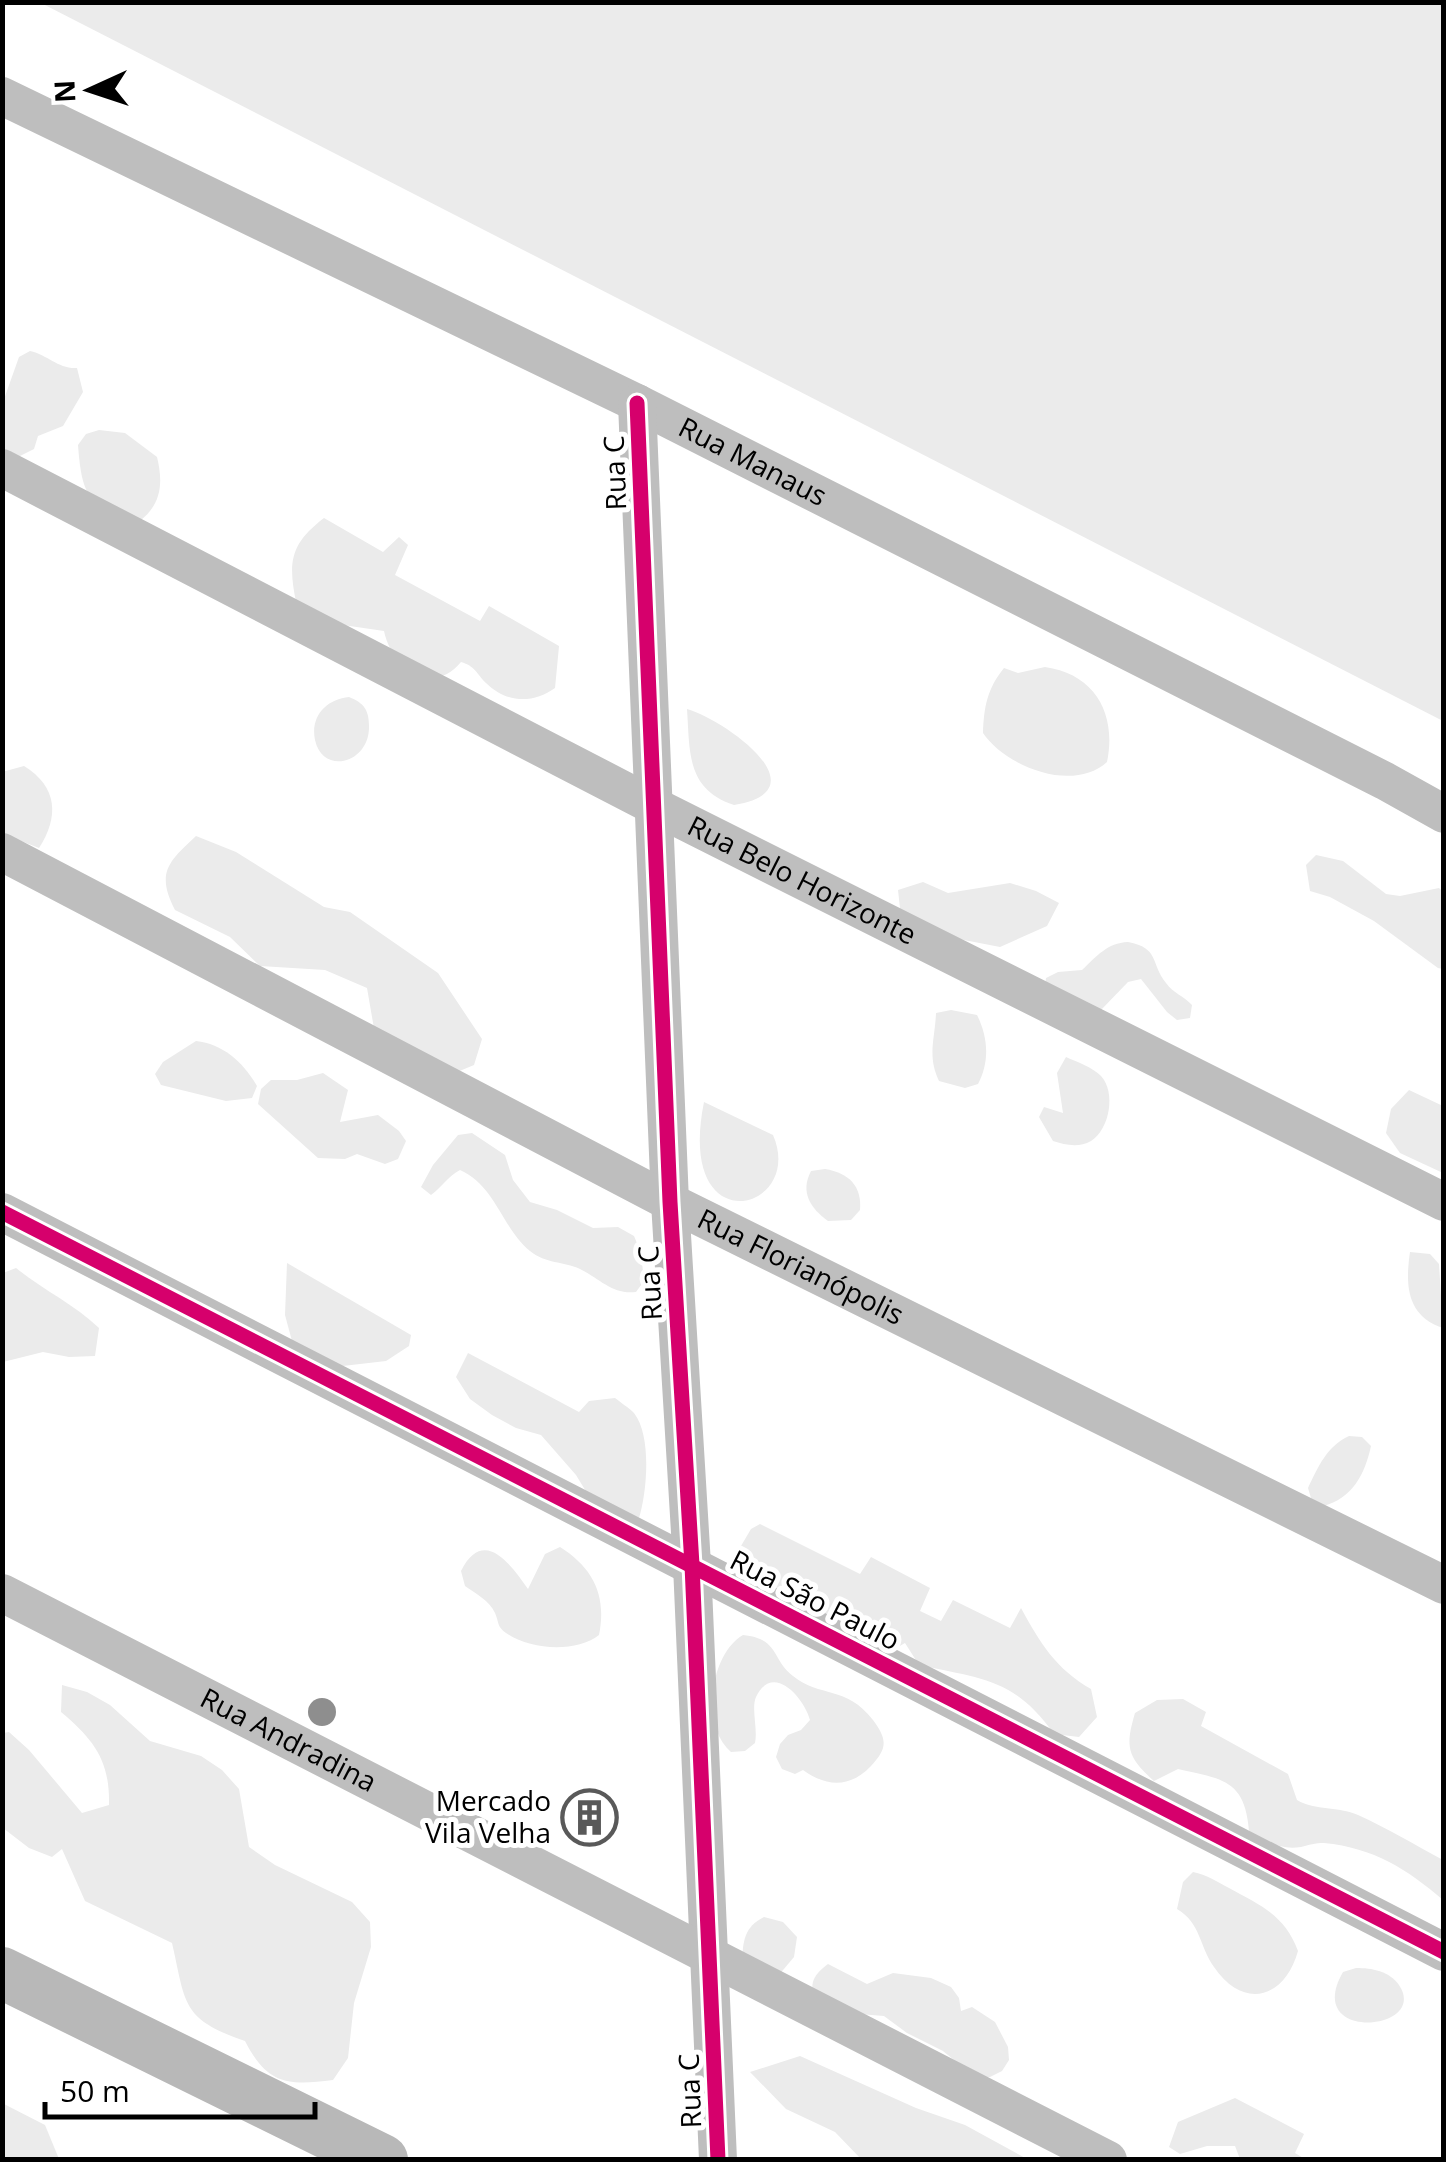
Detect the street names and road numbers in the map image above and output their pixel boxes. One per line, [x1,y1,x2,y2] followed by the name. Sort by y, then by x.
[673,407,834,514] street label: Rua Manaus
[594,435,634,511] street label: Rua C
[682,806,923,953] street label: Rua Belo Horizonte
[692,1199,911,1333] street label: Rua Florianópolis
[628,1245,670,1321] street label: Rua C
[724,1540,907,1658] street label: Rua São Paulo
[194,1678,384,1800] street label: Rua Andradina
[669,2053,709,2129] street label: Rua C

